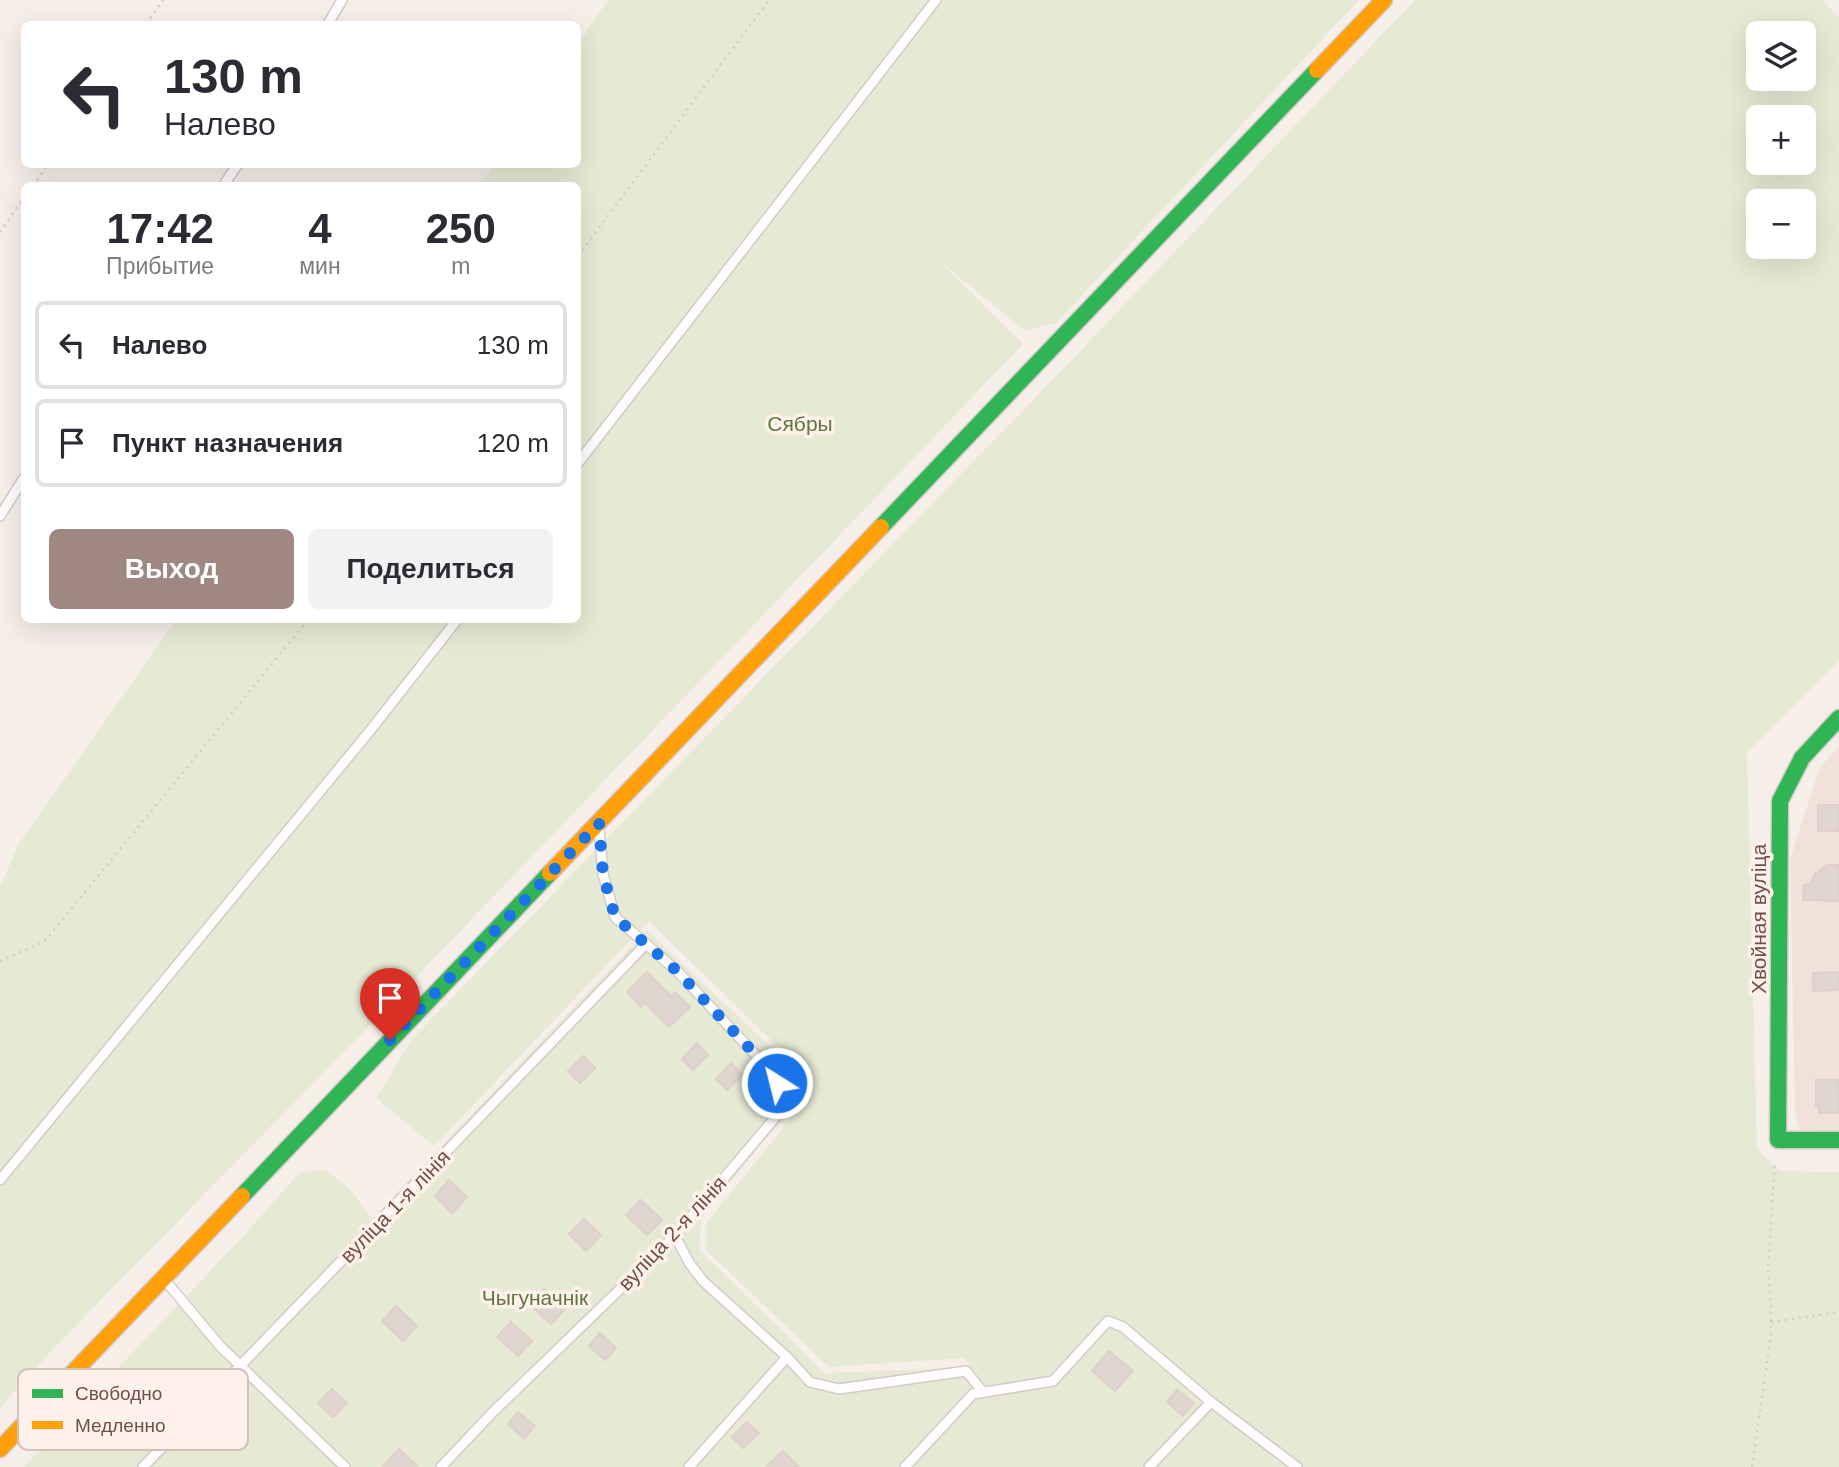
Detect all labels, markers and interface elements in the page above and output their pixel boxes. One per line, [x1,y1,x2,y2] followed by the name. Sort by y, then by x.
[1746,21,1816,259] map controls
[1746,21,1816,91] button: layers
[49,49,140,140] icon: left
[164,49,303,103] text: 130 m
[1746,105,1816,175] button: +
[164,106,276,142] text: Налево
[1746,189,1816,259] button: −
[106,205,214,252] text: 17:42
[308,205,332,252] text: 4
[426,205,496,252] text: 250
[106,253,214,279] text: Прибытие
[299,253,341,279] text: мин
[451,253,470,279] text: m
[53,326,91,364] icon: left
[112,330,207,360] text: Налево
[477,330,549,360] text: 130 m
[767,412,833,435] park label: Сябры
[53,424,91,462] icon: arrive
[112,428,343,458] text: Пункт назначения
[477,428,549,458] text: 120 m
[49,529,294,609] button: Выход
[308,529,553,609] button: Поделиться
[1747,844,1770,994] street label: Хвойная вуліца
[360,968,420,1040] pin
[371,979,409,1017] icon: arrive
[740,1046,814,1120] position arrow
[335,1145,455,1267] street label: вуліца 1-я лінія
[613,1171,731,1295] street label: вуліца 2-я лінія
[482,1286,589,1309] park label: Чыгуначнік
[18,1369,248,1450] legend
[75,1383,162,1404] text: Свободно
[75,1415,165,1436] text: Медленно

